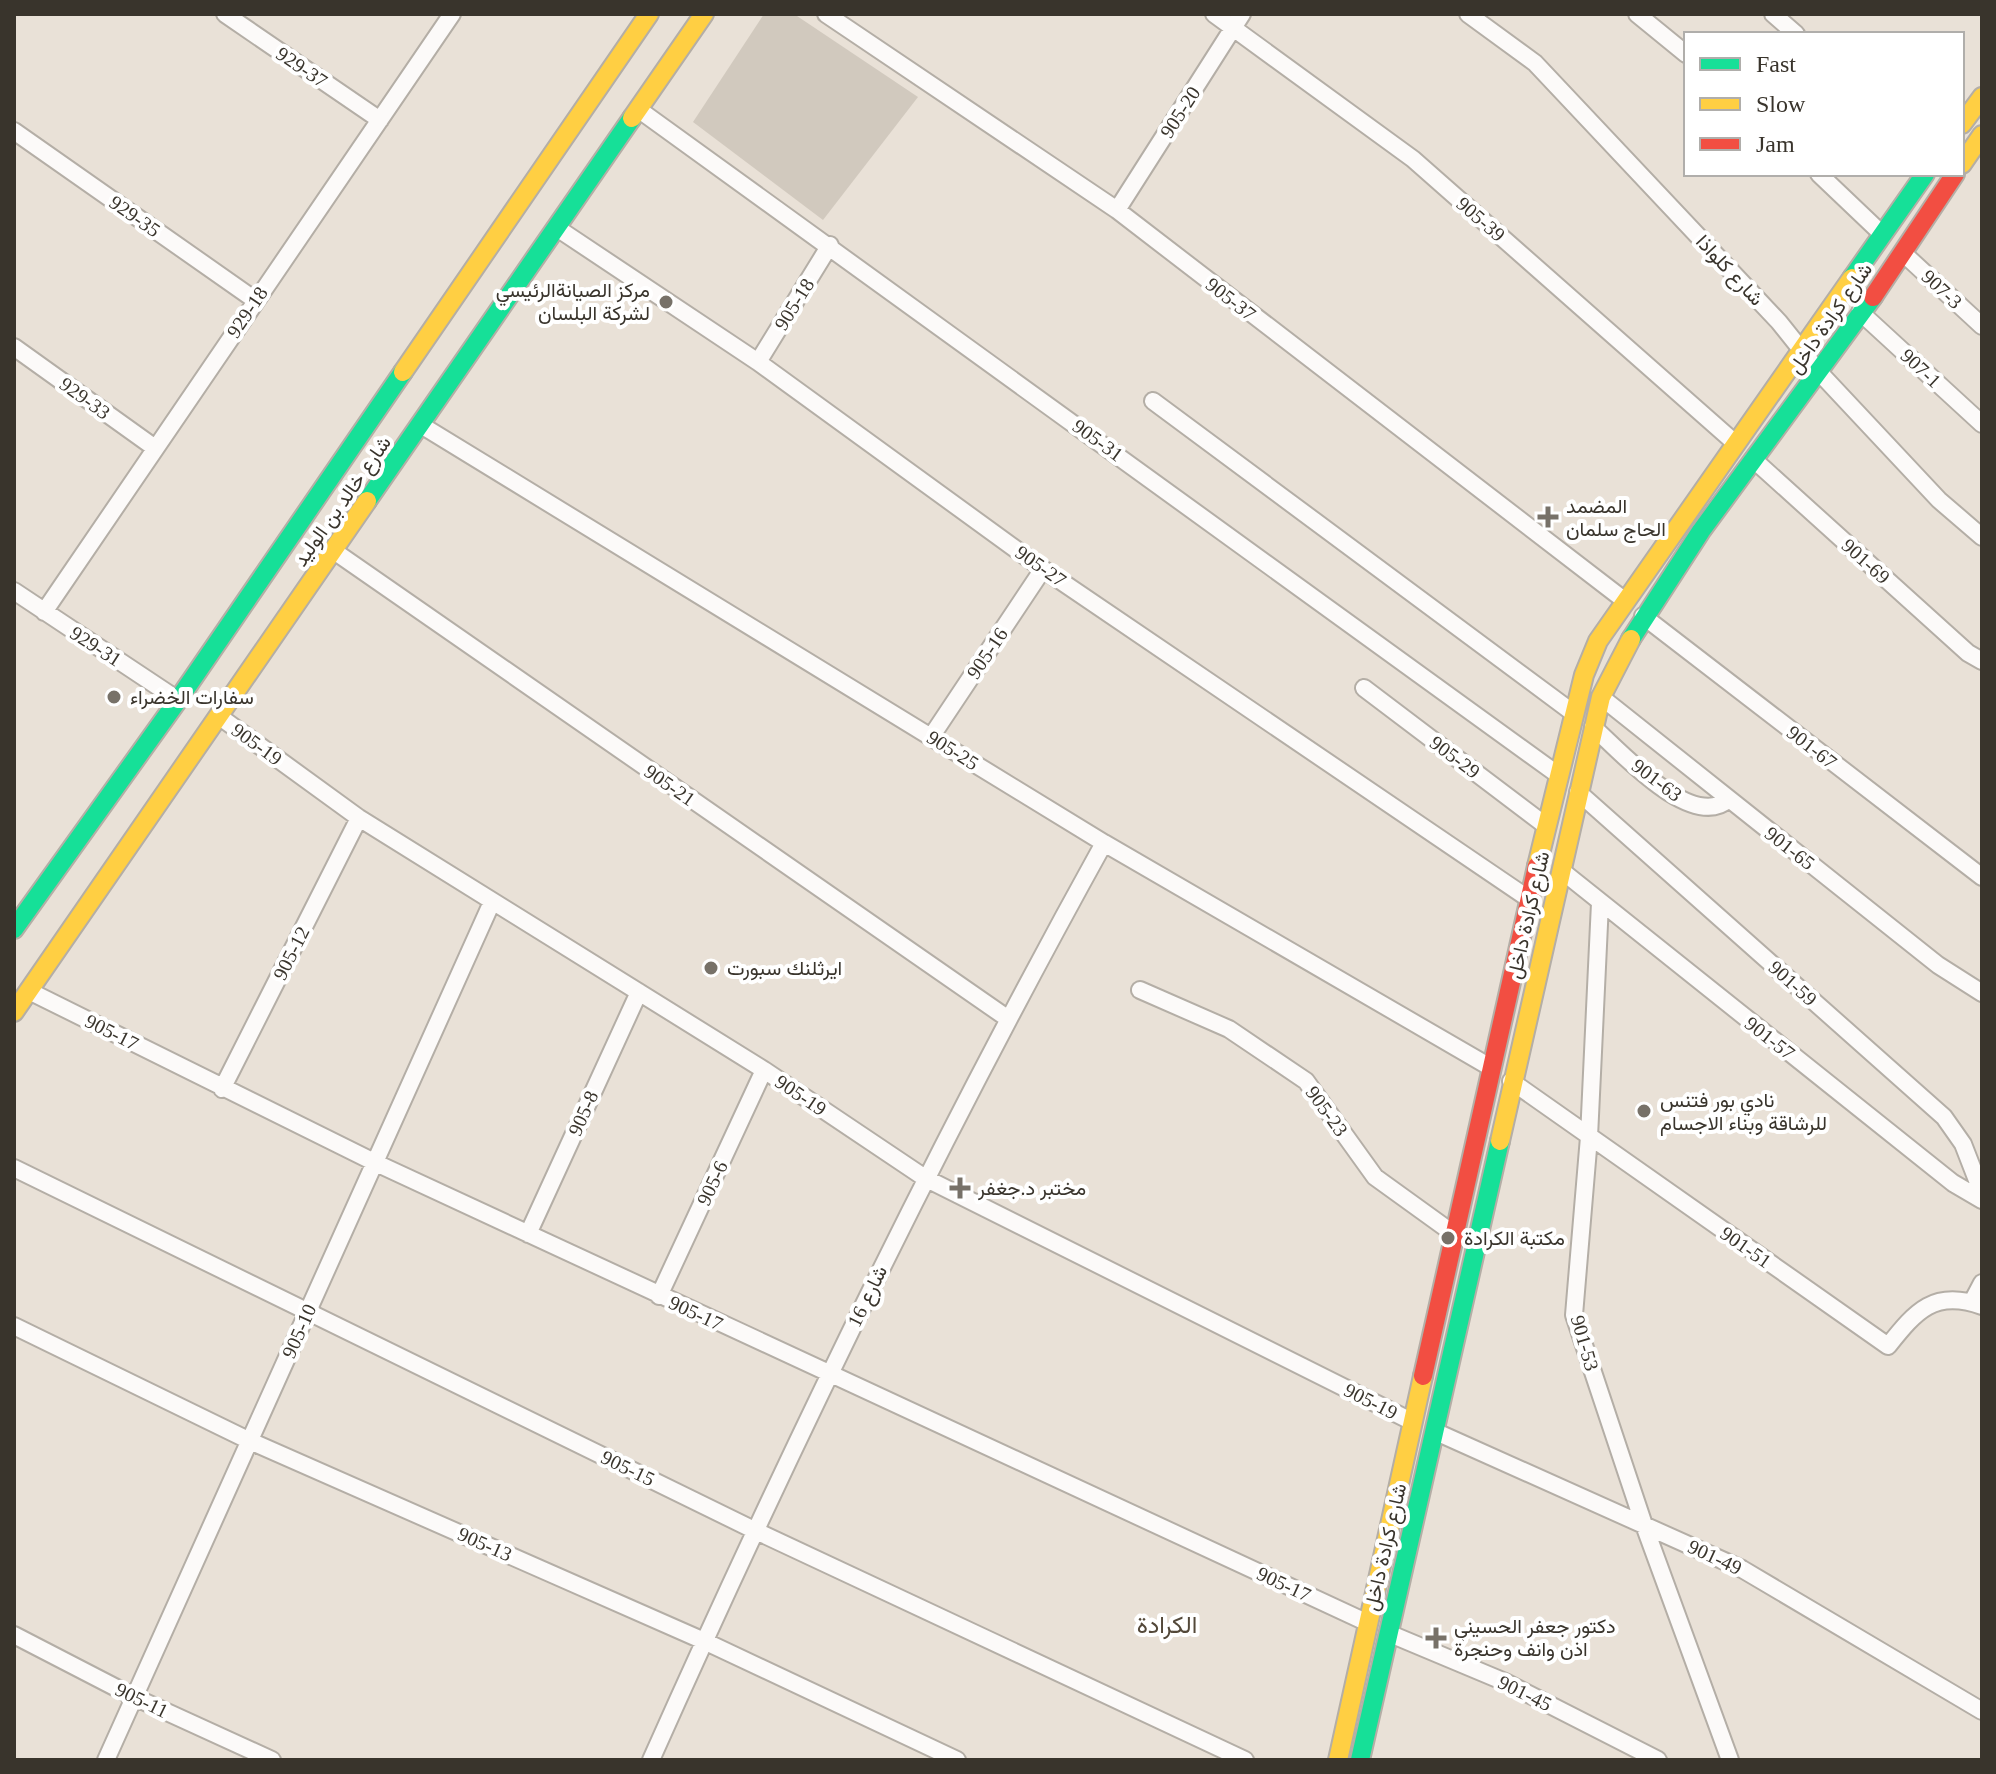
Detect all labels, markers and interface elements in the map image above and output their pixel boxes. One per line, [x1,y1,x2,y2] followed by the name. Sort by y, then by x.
[1684,32,1964,176] legend
[272,42,332,92] street label: 929-37
[1756,51,1796,77] text: Fast
[1155,82,1205,142] street label: 905-20
[1756,91,1806,117] text: Slow
[1756,131,1795,157] text: Jam
[105,191,165,241] street label: 929-35
[1452,192,1510,246] street label: 905-39
[1690,230,1768,312] street label: شارع كلواذا
[1784,258,1879,379] street label: شارع كرادة داخل
[1917,265,1967,313] street label: 907-3
[1202,273,1260,325] street label: 905-37
[770,274,818,334] street label: 905-18
[496,279,650,326] place label: مركز الصيانةالرئيسي لشركة البلسان
[222,282,272,342] street label: 929-18
[657,293,675,311] marker: مركز الصيانةالرئيسي لشركة البلسان
[1896,344,1946,392] street label: 907-1
[56,372,114,424] street label: 929-33
[1069,414,1127,466] street label: 905-31
[289,432,397,572] street label: شارع خالد بن الوليد
[1566,495,1666,543] place label: المضمد الحاج سلمان
[1537,506,1559,528] marker: المضمد الحاج سلمان
[1838,534,1894,588] street label: 901-69
[1011,541,1071,591] street label: 905-27
[66,621,126,671] street label: 929-31
[962,623,1012,683] street label: 905-16
[130,686,254,710] place label: سفارات الخضراء
[105,688,123,706] marker: سفارات الخضراء
[228,718,286,770] street label: 905-19
[1783,721,1841,773] street label: 901-67
[923,726,983,774] street label: 905-25
[1426,731,1484,783] street label: 905-29
[1628,754,1686,806] street label: 901-63
[640,760,700,810] street label: 905-21
[1761,822,1819,874] street label: 901-65
[1503,849,1556,981] street label: شارع كرادة داخل
[268,923,314,983] street label: 905-12
[1765,956,1821,1010] street label: 901-59
[727,957,842,981] place label: ايرثلنك سبورت
[702,959,720,977] marker: ايرثلنك سبورت
[82,1009,142,1055] street label: 905-17
[1741,1012,1799,1064] street label: 901-57
[771,1070,831,1120] street label: 905-19
[1301,1082,1353,1140] street label: 905-23
[563,1087,603,1139] street label: 905-8
[1660,1089,1827,1136] place label: نادي بور فتنس للرشاقة وبناء الاجسام
[1635,1102,1653,1120] marker: نادي بور فتنس للرشاقة وبناء الاجسام
[692,1157,732,1209] street label: 905-6
[949,1177,971,1199] marker: مختبر د.جغفر
[977,1177,1086,1201] place label: مختبر د.جغفر
[1716,1222,1776,1272] street label: 901-51
[1464,1227,1565,1251] place label: مكتبة الكرادة
[1439,1229,1457,1247] marker: مكتبة الكرادة
[843,1262,894,1331] street label: شارع 16
[666,1291,726,1335] street label: 905-17
[277,1301,321,1361] street label: 905-10
[1567,1313,1603,1373] street label: 901-53
[1341,1378,1401,1424] street label: 905-19
[598,1446,658,1490] street label: 905-15
[1360,1481,1413,1613] street label: شارع كرادة داخل
[455,1522,515,1566] street label: 905-13
[1685,1535,1745,1579] street label: 901-49
[1254,1562,1314,1606] street label: 905-17
[1137,1612,1197,1640] district label: الكرادة
[1454,1615,1616,1662] place label: دكتور جعفر الحسيني اذن وانف وحنجرة
[1425,1627,1447,1649] marker: دكتور جعفر الحسيني اذن وانف وحنجرة
[1495,1671,1555,1715] street label: 901-45
[112,1678,172,1722] street label: 905-11

